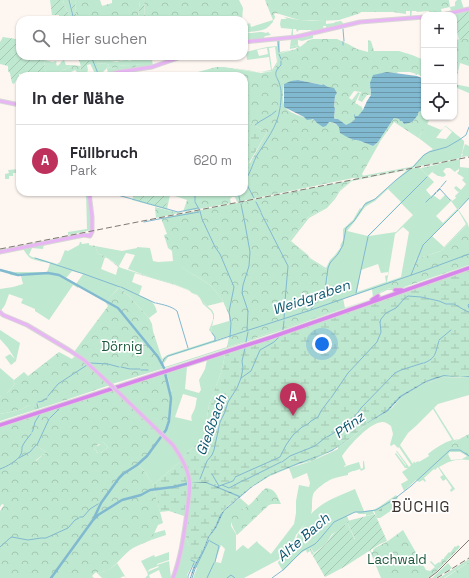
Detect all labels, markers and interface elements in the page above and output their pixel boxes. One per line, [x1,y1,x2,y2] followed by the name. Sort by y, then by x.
[421,12,457,120] map controls
[421,12,457,48] button: +
[16,16,248,60] search box
[30,27,52,49] icon: search
[62,29,147,48] text: Hier suchen
[421,48,457,84] button: −
[421,84,457,120] button: locate
[32,87,124,109] text: In der Nähe
[70,143,138,162] text: Füllbruch
[41,152,49,169] text: A
[193,152,232,169] text: 620 m
[70,162,97,179] text: Park
[270,275,352,319] water label: Weidgraben
[312,334,332,354] your location
[101,338,143,355] park label: Dörnig
[280,383,306,416] pin: A
[192,392,230,458] water label: Gießbach
[330,407,369,442] water label: Pfinz
[392,497,450,516] district label: BÜCHIG
[273,509,334,565] water label: Alte Bach
[367,551,427,568] park label: Lachwald

